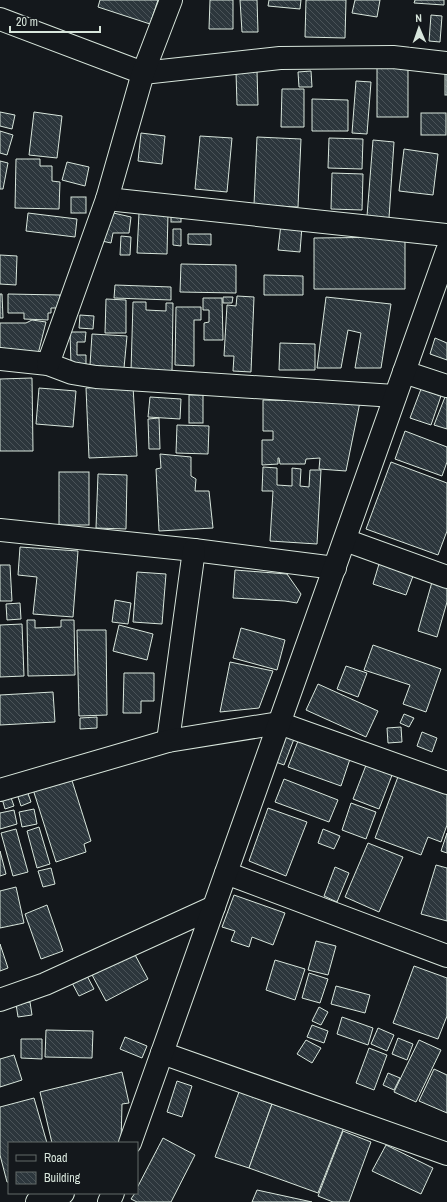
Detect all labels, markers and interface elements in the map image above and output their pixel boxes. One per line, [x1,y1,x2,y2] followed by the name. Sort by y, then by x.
[10,8,100,34] scale bar
[399,8,439,48] north arrow
[415,11,422,25] text: N
[16,14,38,30] text: 20 m
[8,1142,138,1194] legend
[44,1150,68,1166] text: Road
[44,1170,81,1186] text: Building

